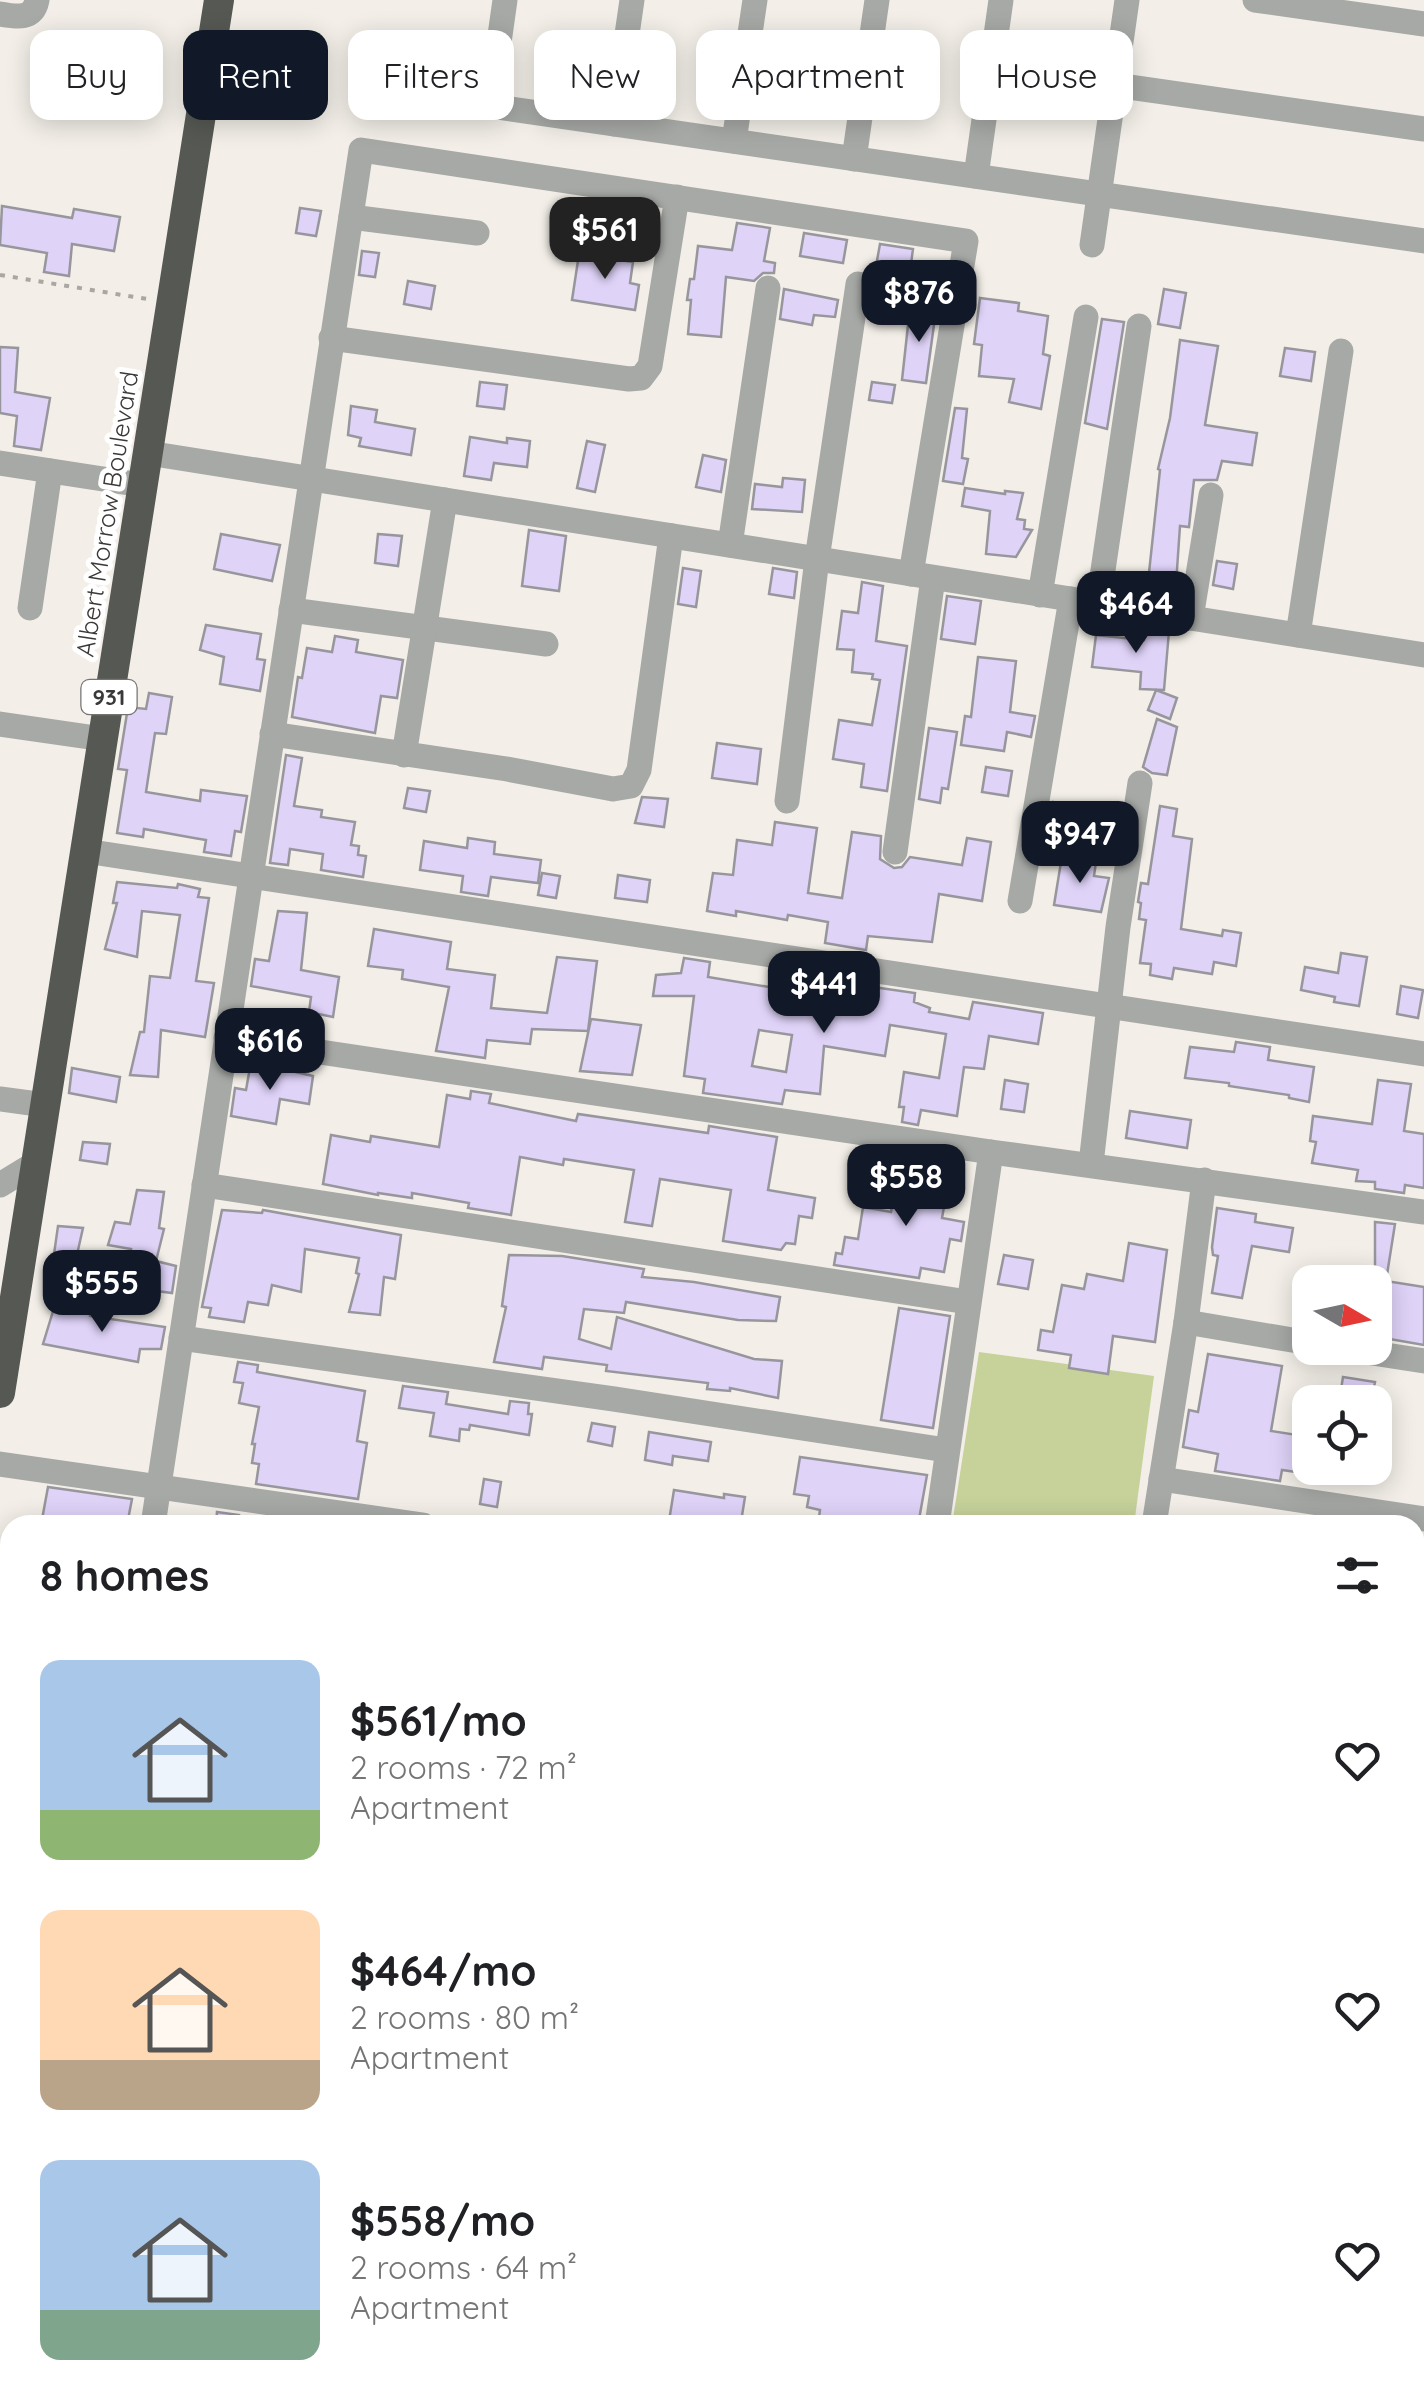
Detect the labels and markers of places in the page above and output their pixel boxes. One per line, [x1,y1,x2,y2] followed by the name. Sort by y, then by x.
[546,197,664,282] pin: $561
[860,260,978,345] pin: $876
[1077,571,1195,656] pin: $464
[1021,801,1139,886] pin: $947
[765,951,883,1036] pin: $441
[211,1008,329,1093] pin: $616
[847,1144,965,1229] pin: $558
[43,1250,161,1335] pin: $555

